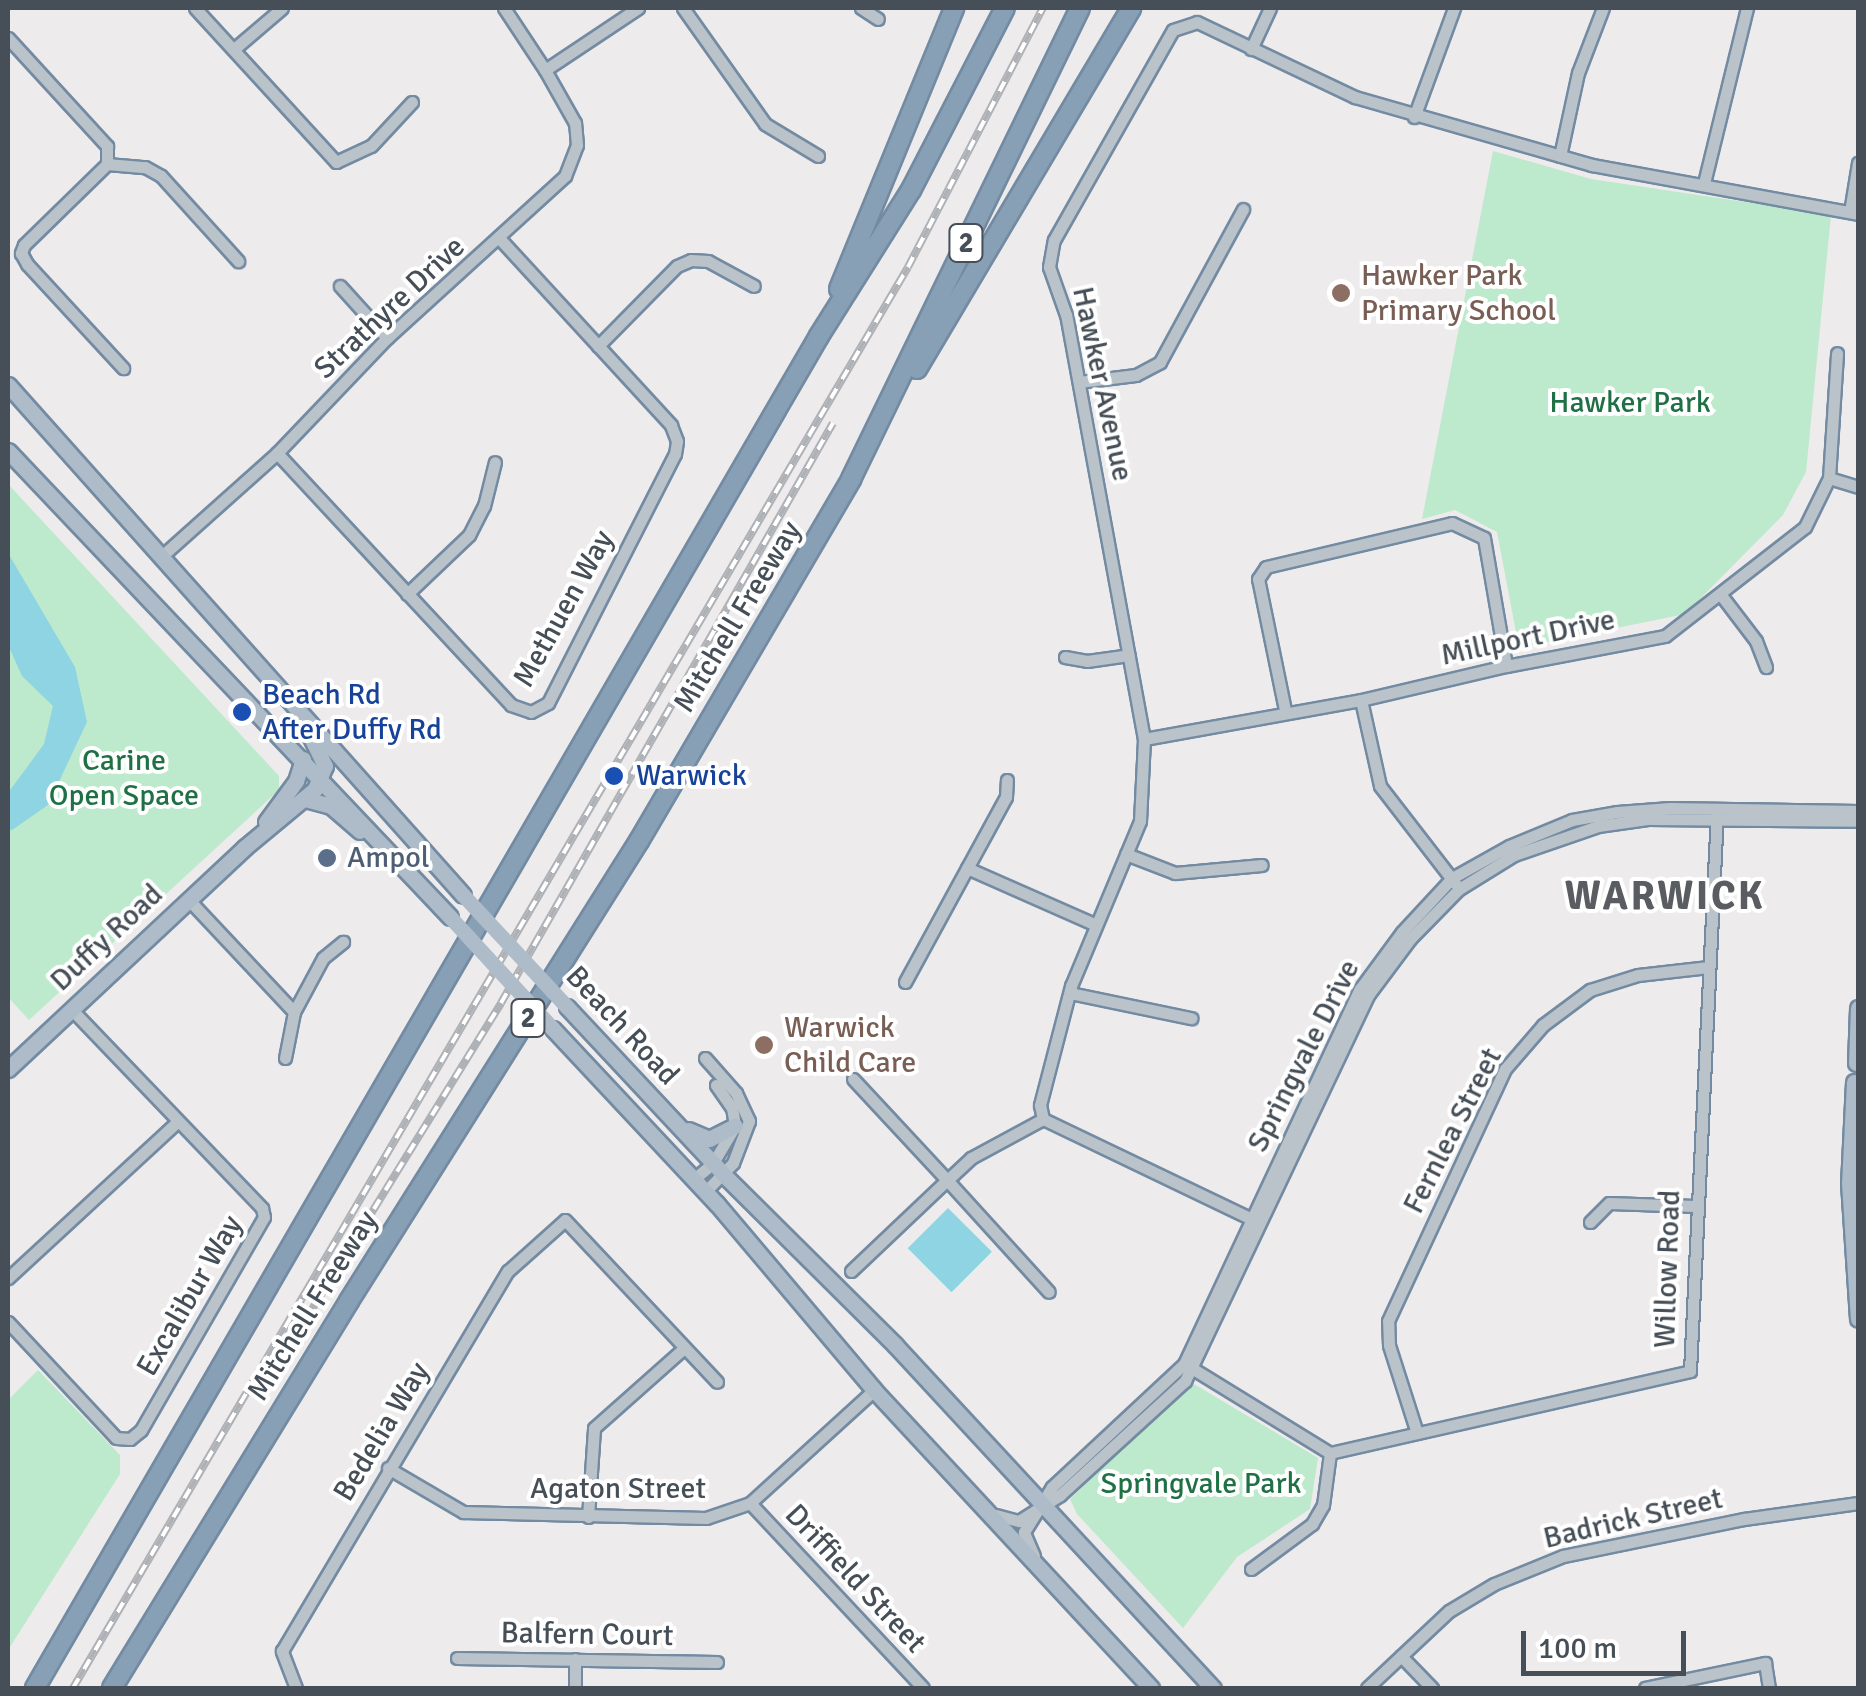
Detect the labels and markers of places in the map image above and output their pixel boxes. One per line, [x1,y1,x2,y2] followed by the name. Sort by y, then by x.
[1361,258,1556,328] place label: Hawker Park Primary School
[1330,282,1352,304] marker: Hawker Park Primary School
[262,677,442,748] place label: Beach Rd After Duffy Rd
[231,701,253,723] marker: Beach Rd After Duffy Rd
[636,758,747,794] place label: Warwick
[601,763,627,789] marker: Warwick
[347,840,430,876] place label: Ampol
[316,847,338,869] marker: Ampol
[784,1010,916,1080] place label: Warwick Child Care
[753,1034,775,1056] marker: Warwick Child Care

